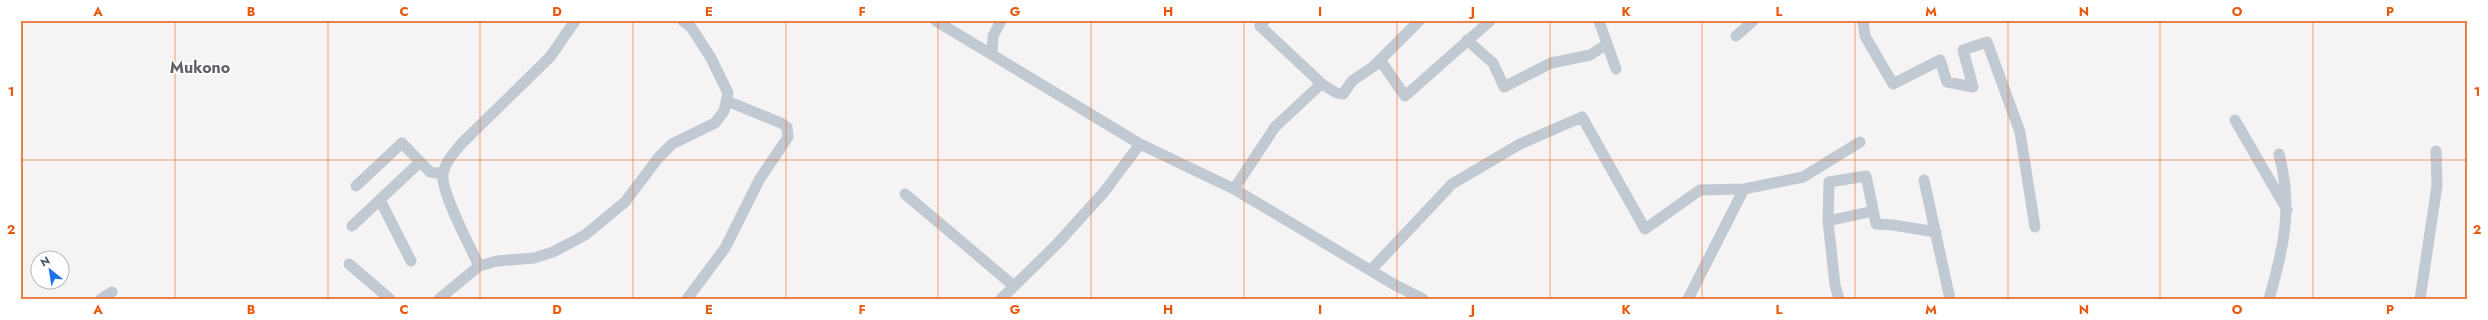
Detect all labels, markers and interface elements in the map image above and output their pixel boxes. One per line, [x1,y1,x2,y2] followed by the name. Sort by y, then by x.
[92,2,103,21] text: A
[247,2,256,21] text: B
[399,2,409,21] text: C
[552,2,562,21] text: D
[705,2,713,21] text: E
[858,2,866,21] text: F
[1010,2,1021,21] text: G
[1163,2,1173,21] text: H
[1318,2,1322,21] text: I
[1468,2,1475,21] text: J
[1621,2,1631,21] text: K
[1776,2,1783,21] text: L
[1925,2,1937,21] text: M
[2079,2,2089,21] text: N
[2232,2,2243,21] text: O
[2386,2,2394,21] text: P
[170,56,230,79] district label: Mukono
[8,82,14,101] text: 1
[2474,82,2480,101] text: 1
[7,220,15,239] text: 2
[2473,220,2481,239] text: 2
[30,250,70,290] north arrow
[37,252,53,270] text: N
[92,300,103,319] text: A
[247,300,256,319] text: B
[399,300,409,319] text: C
[552,300,562,319] text: D
[705,300,713,319] text: E
[858,300,866,319] text: F
[1010,300,1021,319] text: G
[1163,300,1173,319] text: H
[1318,300,1322,319] text: I
[1468,300,1475,319] text: J
[1621,300,1631,319] text: K
[1776,300,1783,319] text: L
[1925,300,1937,319] text: M
[2079,300,2089,319] text: N
[2232,300,2243,319] text: O
[2386,300,2394,319] text: P

